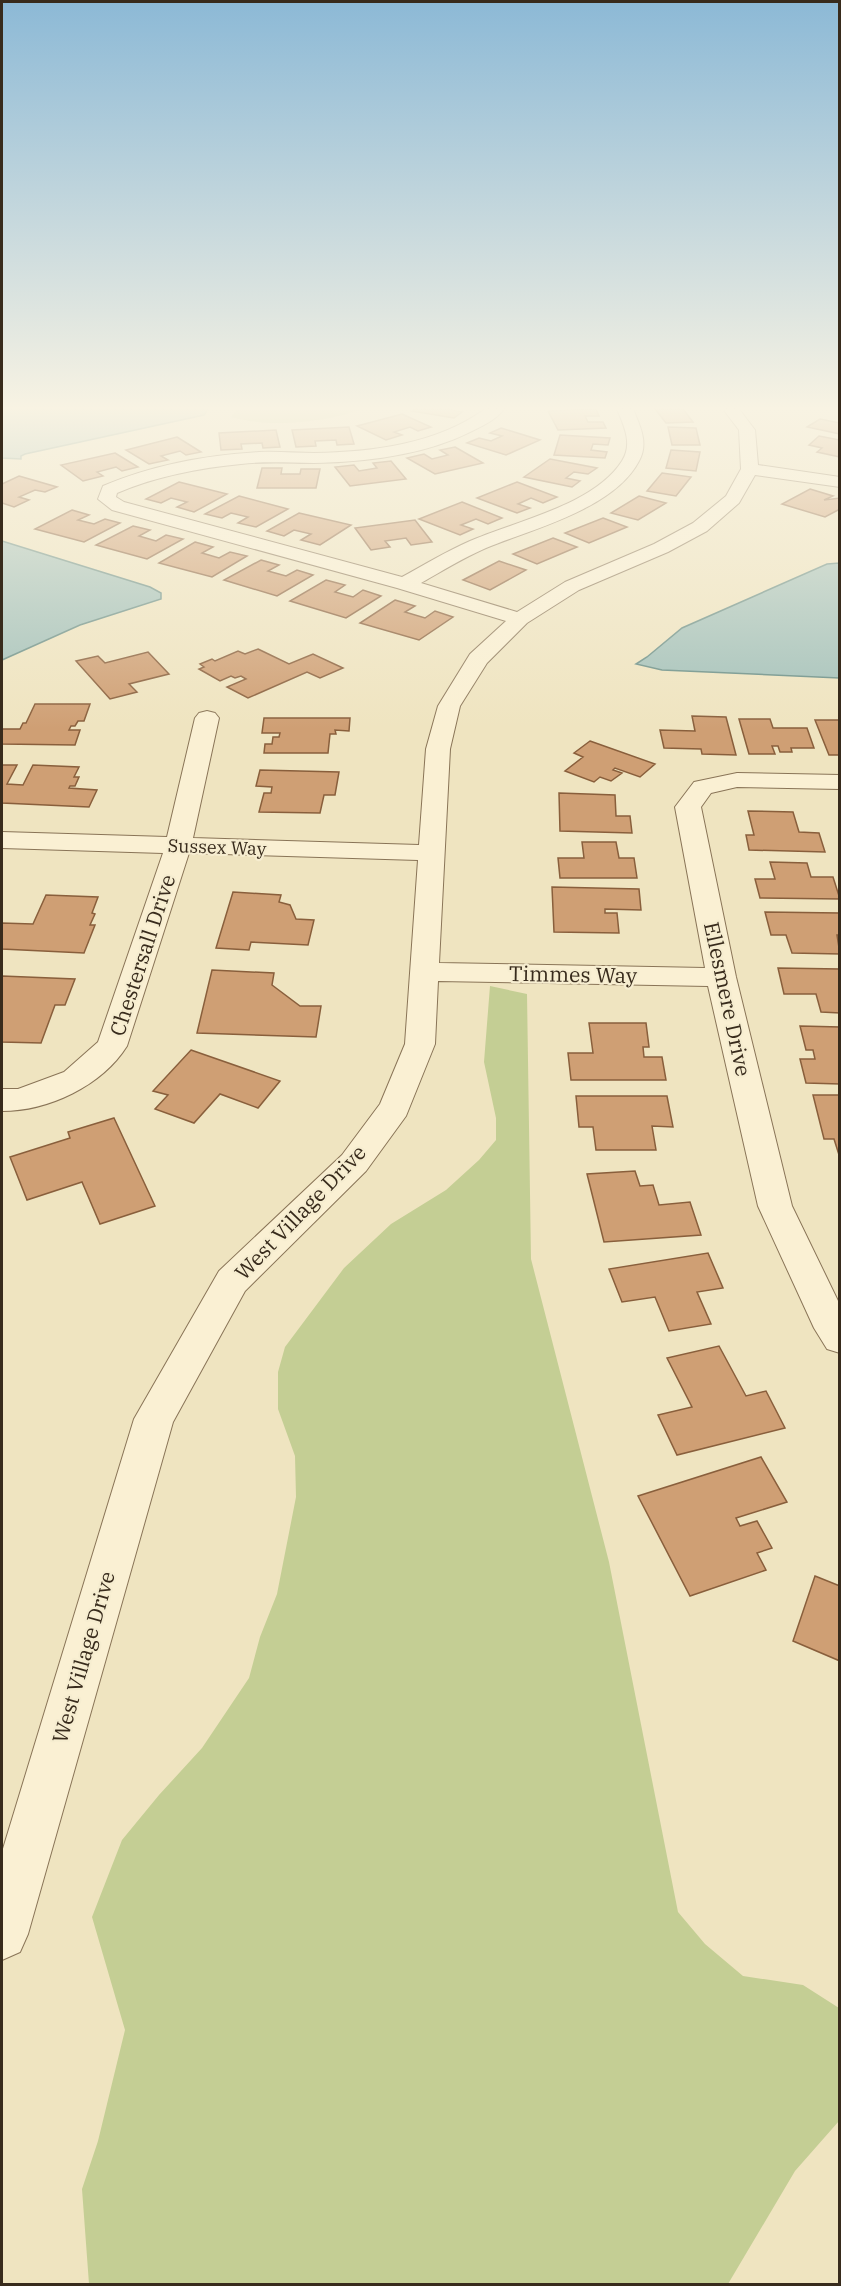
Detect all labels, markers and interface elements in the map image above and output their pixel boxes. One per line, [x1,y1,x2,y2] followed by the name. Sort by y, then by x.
[167,834,267,860] street label: Sussex Way
[103,871,181,1039] street label: Chestersall Drive
[698,919,758,1079] street label: Ellesmere Drive
[509,959,638,989] street label: Timmes Way
[228,1138,372,1286] street label: West Village Drive
[45,1568,121,1746] street label: West Village Drive

